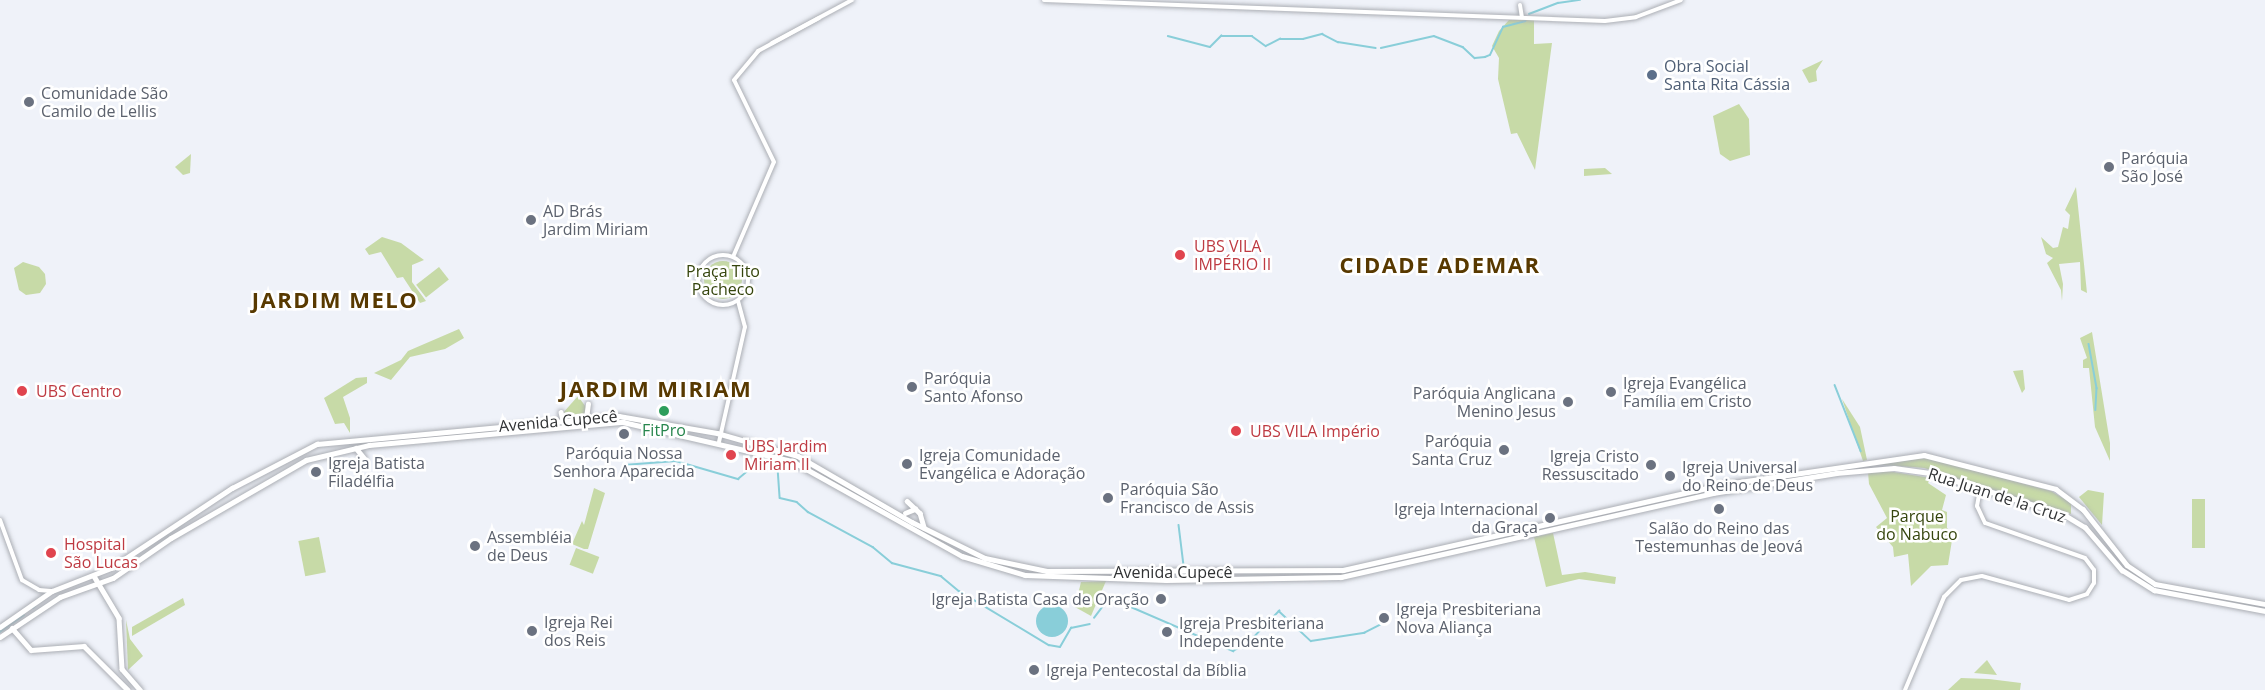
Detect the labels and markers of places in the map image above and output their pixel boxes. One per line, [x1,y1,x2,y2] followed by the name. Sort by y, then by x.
[1664,56,1790,94] place label: Obra Social Santa Rita Cássia
[1645,68,1659,82] marker: Obra Social Santa Rita Cássia
[41,83,168,121] place label: Comunidade São Camilo de Lellis
[22,95,36,109] marker: Comunidade São Camilo de Lellis
[2121,148,2188,186] place label: Paróquia São José
[2102,160,2116,174] marker: Paróquia São José
[543,201,648,239] place label: AD Brás Jardim Miriam
[524,213,538,227] marker: AD Brás Jardim Miriam
[1194,236,1271,274] place label: UBS VILA IMPÉRIO II
[1171,246,1189,264] marker: UBS VILA IMPÉRIO II
[924,368,1023,406] place label: Paróquia Santo Afonso
[1623,373,1752,411] place label: Igreja Evangélica Família em Cristo
[905,380,919,394] marker: Paróquia Santo Afonso
[36,381,122,401] place label: UBS Centro
[13,382,31,400] marker: UBS Centro
[1413,383,1556,421] place label: Paróquia Anglicana Menino Jesus
[1604,385,1618,399] marker: Igreja Evangélica Família em Cristo
[1561,395,1575,409] marker: Paróquia Anglicana Menino Jesus
[657,404,671,418] marker: FitPro
[642,420,686,440] place label: FitPro
[1250,421,1380,441] place label: UBS VILA Império
[1227,422,1245,440] marker: UBS VILA Império
[617,427,631,441] marker: Paróquia Nossa Senhora Aparecida
[1412,431,1492,469] place label: Paróquia Santa Cruz
[744,436,827,474] place label: UBS Jardim Miriam II
[553,443,695,481] place label: Paróquia Nossa Senhora Aparecida
[1497,443,1511,457] marker: Paróquia Santa Cruz
[919,445,1085,483] place label: Igreja Comunidade Evangélica e Adoração
[722,446,740,464] marker: UBS Jardim Miriam II
[1542,446,1639,484] place label: Igreja Cristo Ressuscitado
[328,453,425,491] place label: Igreja Batista Filadélfia
[900,457,914,471] marker: Igreja Comunidade Evangélica e Adoração
[1682,457,1813,495] place label: Igreja Universal do Reino de Deus
[1644,458,1658,472] marker: Igreja Cristo Ressuscitado
[309,465,323,479] marker: Igreja Batista Filadélfia
[1663,469,1677,483] marker: Igreja Universal do Reino de Deus
[1120,479,1254,517] place label: Paróquia São Francisco de Assis
[1101,491,1115,505] marker: Paróquia São Francisco de Assis
[1394,499,1538,537] place label: Igreja Internacional da Graça
[1712,502,1726,516] marker: Salão do Reino das Testemunhas de Jeová
[1543,511,1557,525] marker: Igreja Internacional da Graça
[1635,518,1803,556] place label: Salão do Reino das Testemunhas de Jeová
[487,527,572,565] place label: Assembléia de Deus
[64,534,138,572] place label: Hospital São Lucas
[468,539,482,553] marker: Assembléia de Deus
[42,544,60,562] marker: Hospital São Lucas
[931,589,1149,609] place label: Igreja Batista Casa de Oração
[1154,592,1168,606] marker: Igreja Batista Casa de Oração
[1396,599,1541,637] place label: Igreja Presbiteriana Nova Aliança
[1377,611,1391,625] marker: Igreja Presbiteriana Nova Aliança
[544,612,613,650] place label: Igreja Rei dos Reis
[1179,613,1324,651] place label: Igreja Presbiteriana Independente
[525,624,539,638] marker: Igreja Rei dos Reis
[1160,625,1174,639] marker: Igreja Presbiteriana Independente
[1046,660,1247,680] place label: Igreja Pentecostal da Bíblia
[1027,663,1041,677] marker: Igreja Pentecostal da Bíblia

